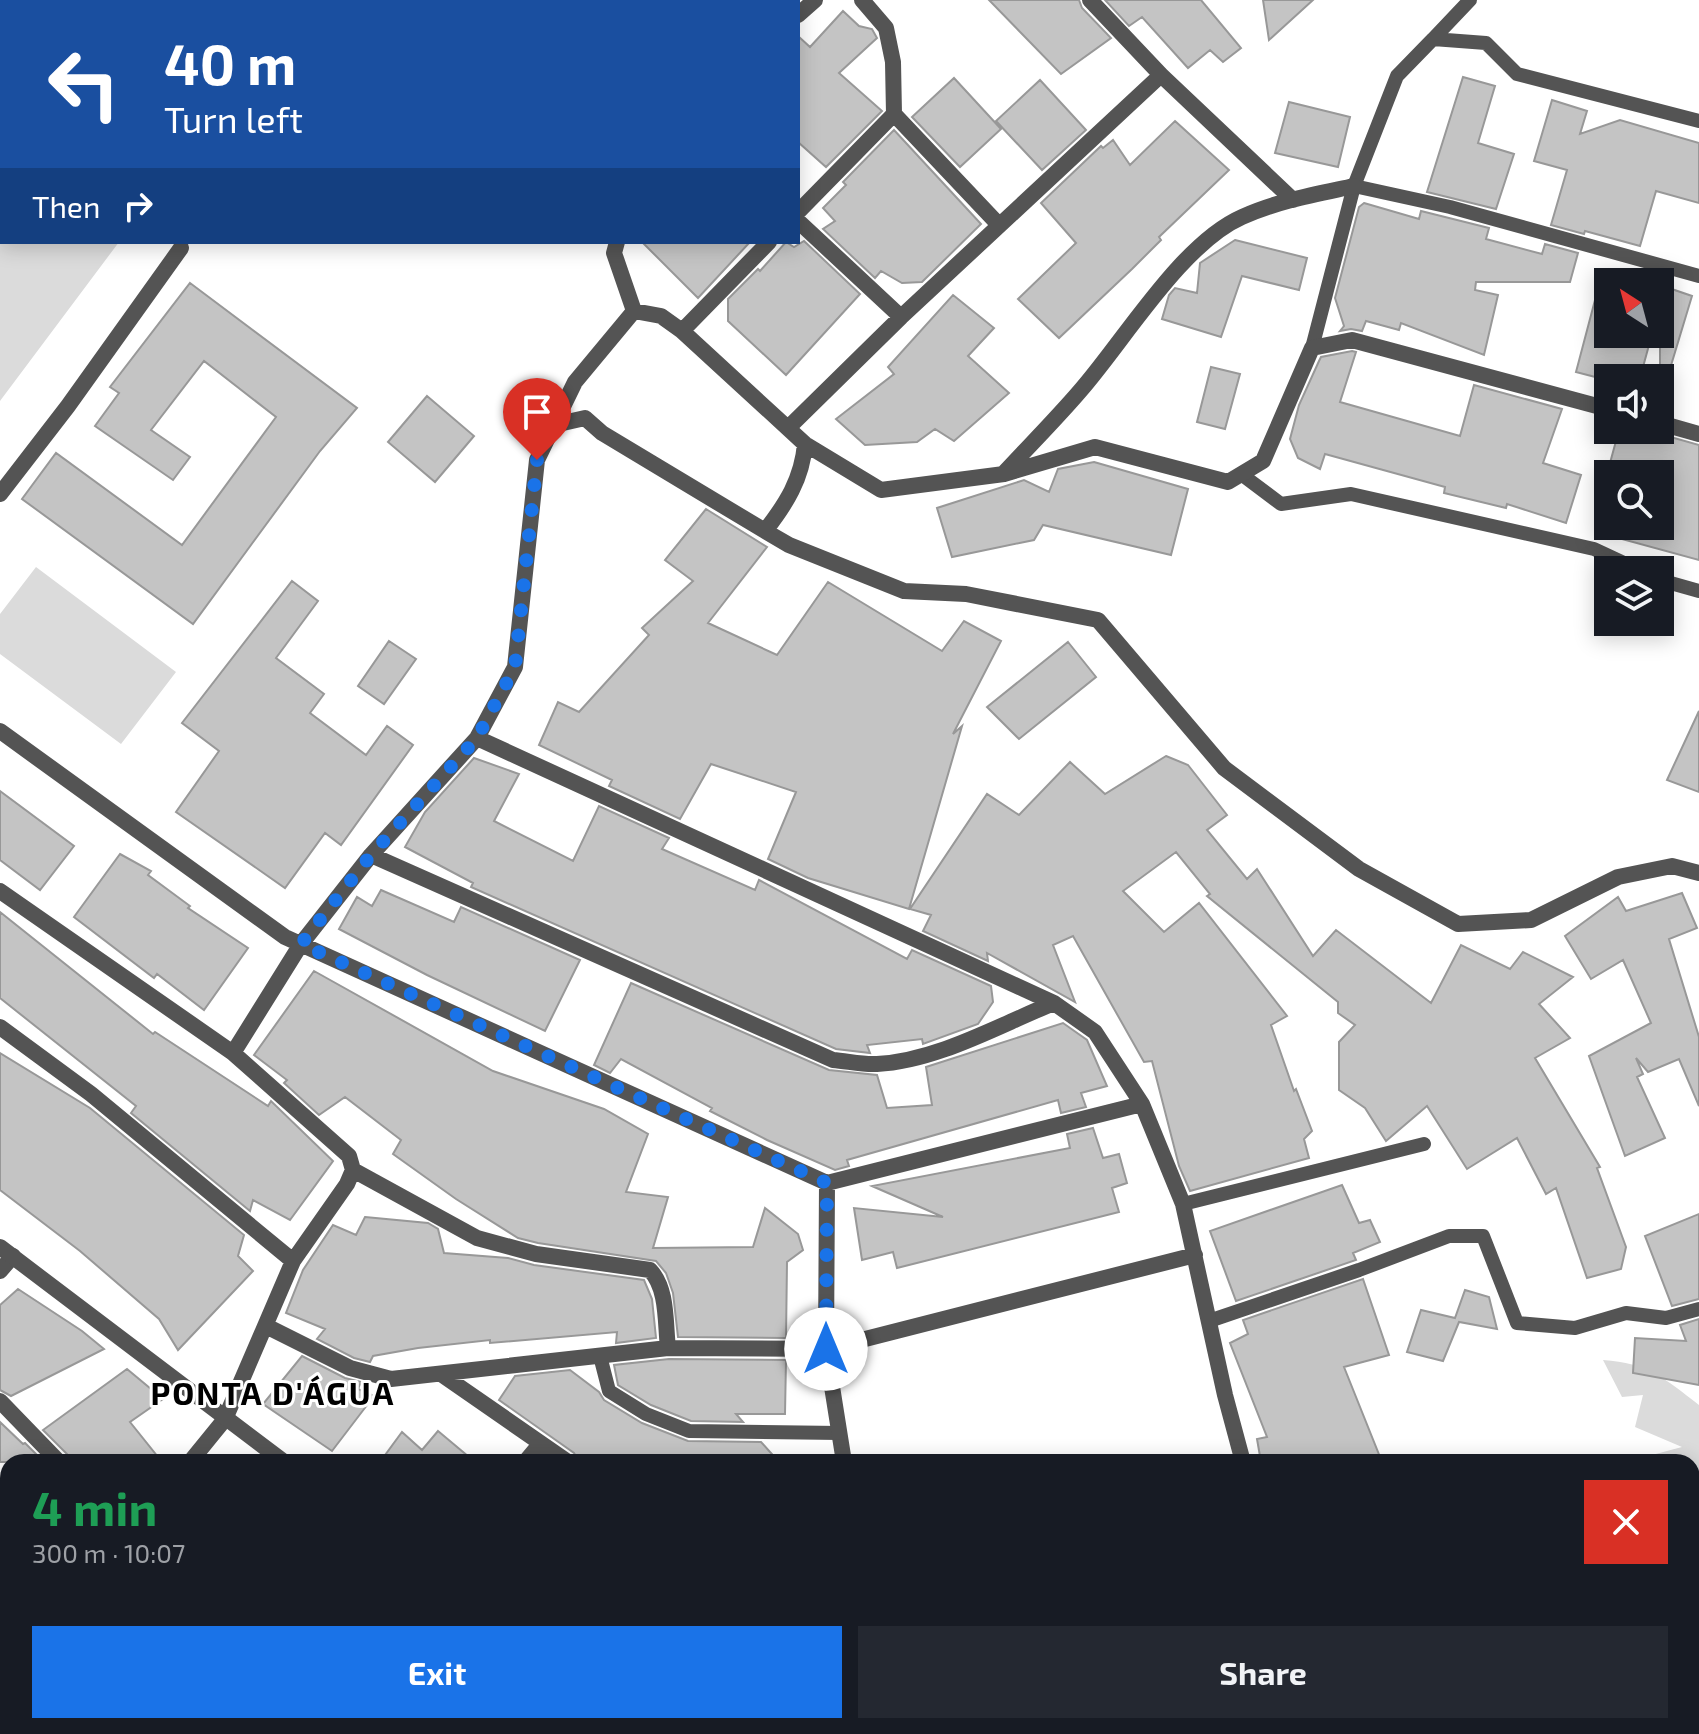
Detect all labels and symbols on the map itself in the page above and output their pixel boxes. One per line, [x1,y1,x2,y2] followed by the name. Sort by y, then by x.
[1594,268,1674,348] north arrow
[503,378,571,460] pin
[784,1307,868,1391] position arrow
[151,1373,395,1411] district label: PONTA D'ÁGUA

